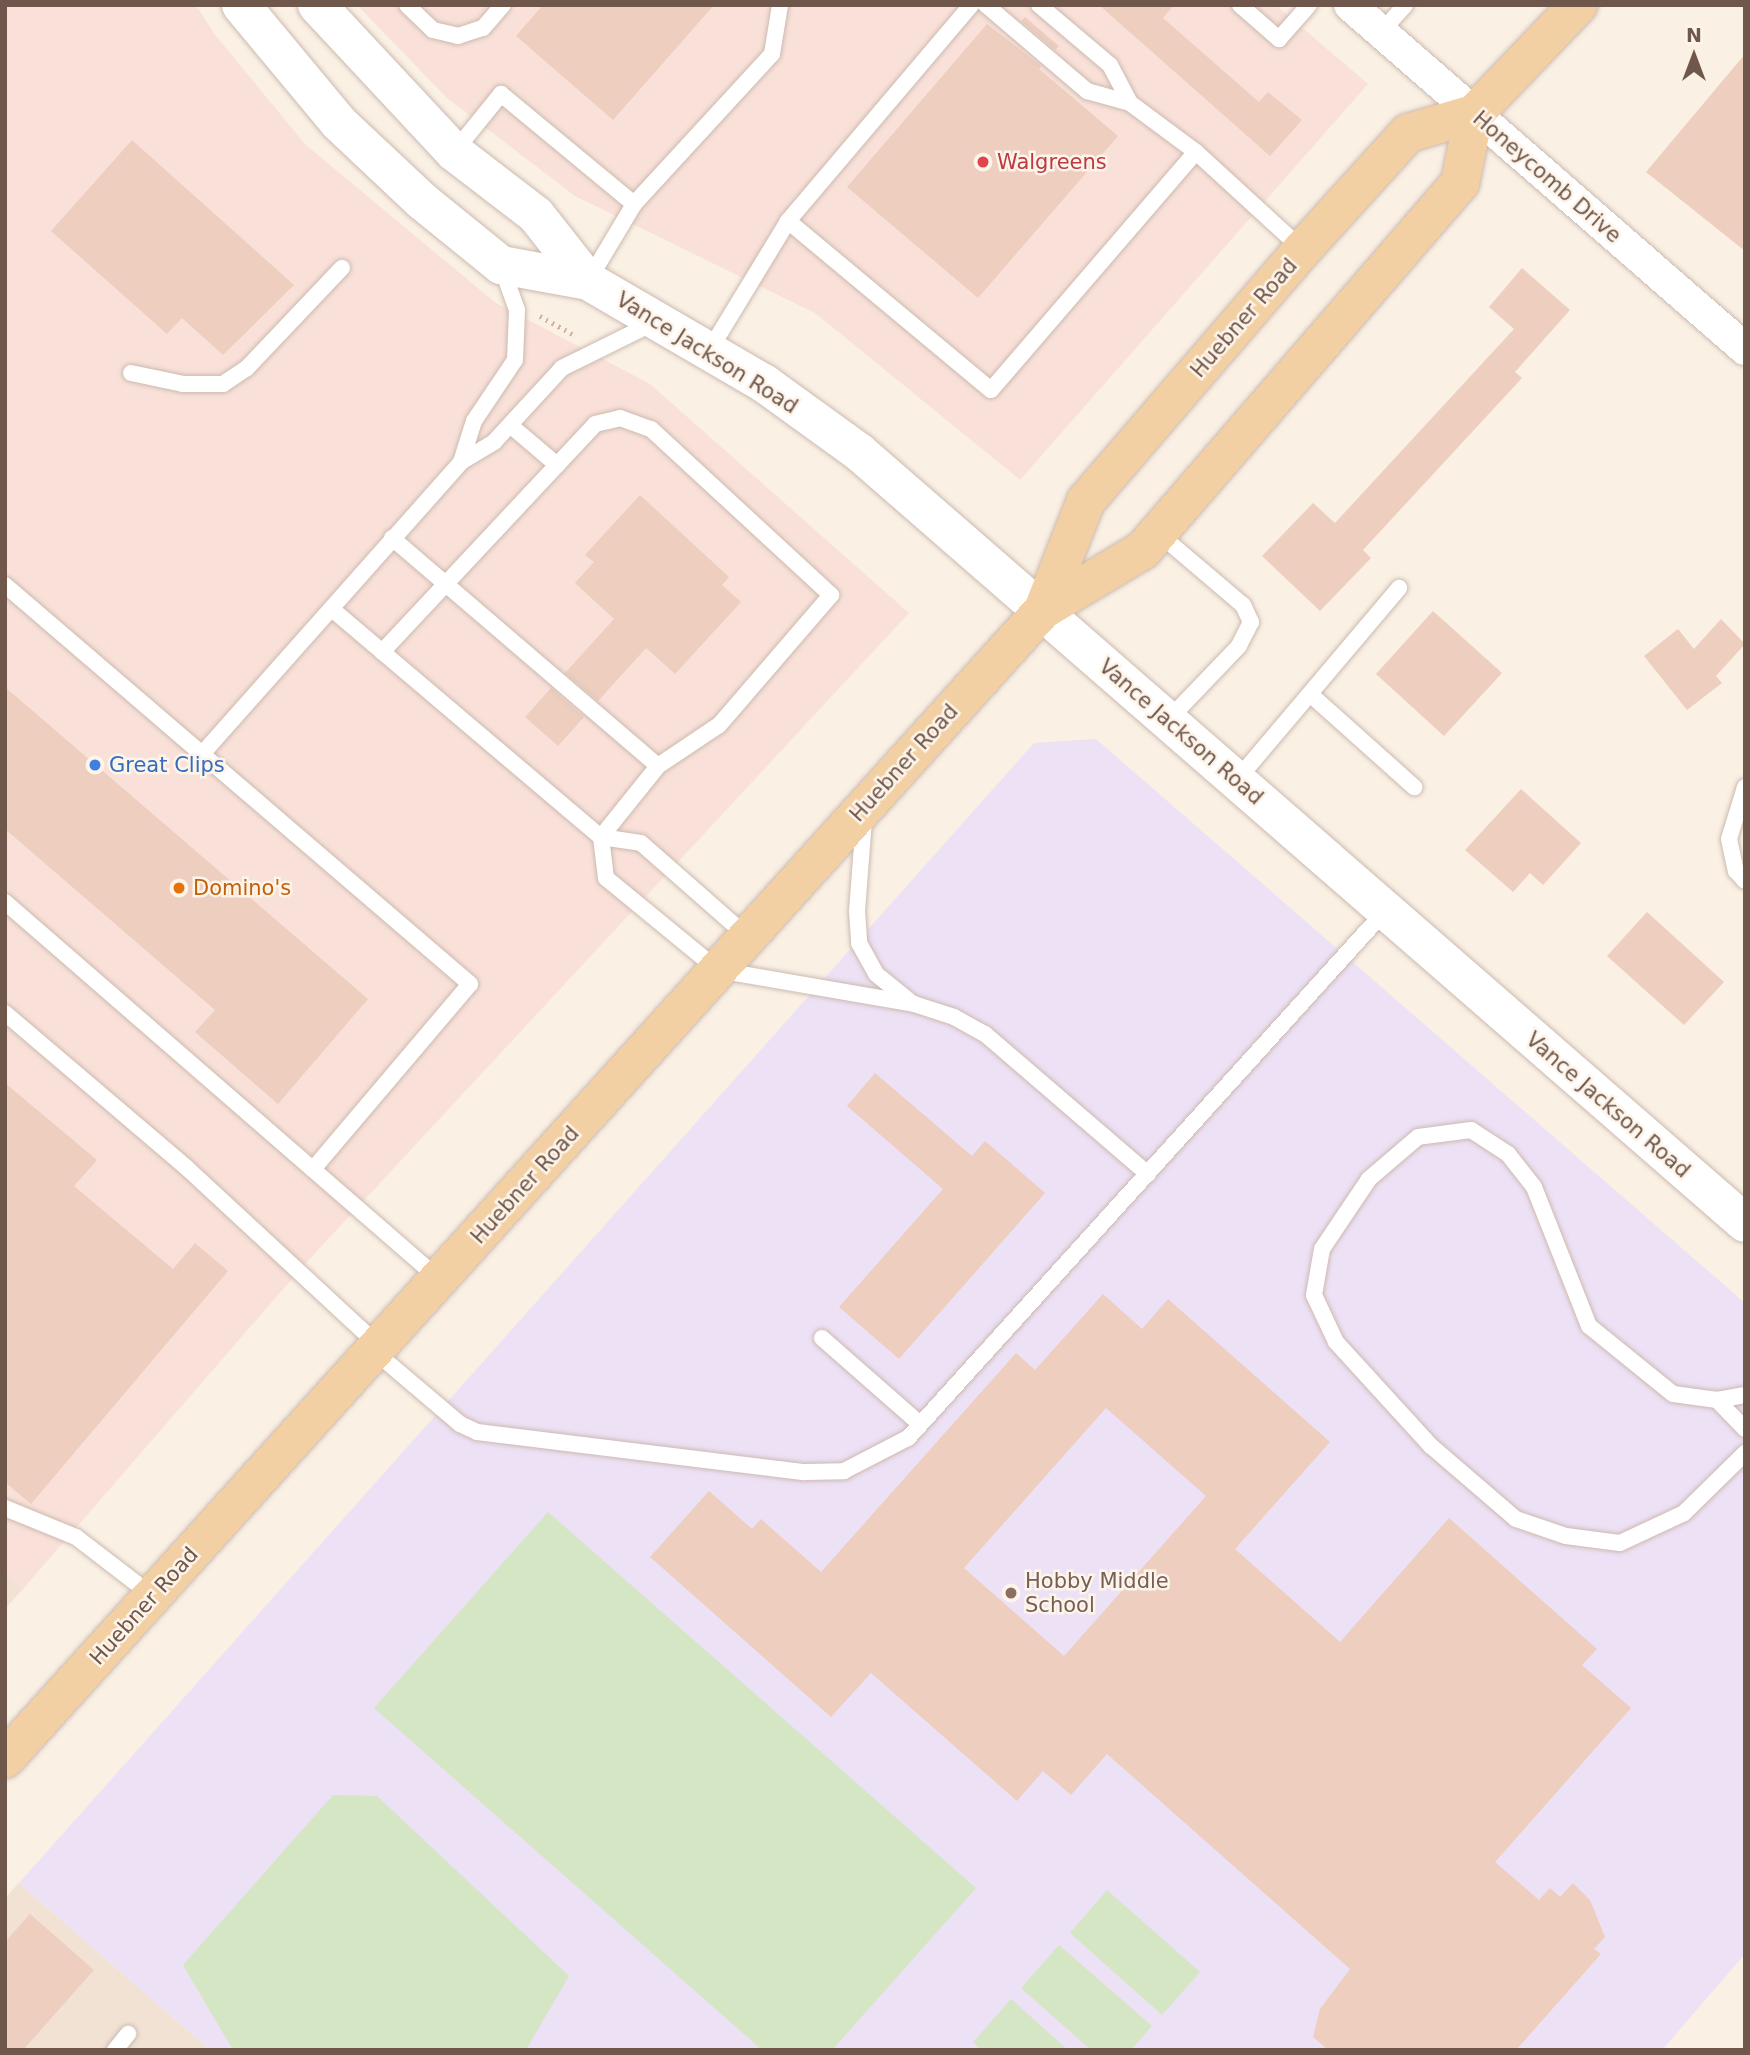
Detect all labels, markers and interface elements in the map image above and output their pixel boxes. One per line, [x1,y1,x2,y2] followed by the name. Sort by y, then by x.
[1659,21,1729,91] north arrow
[1686,24,1702,46] text: N
[1468,106,1626,248] street label: Honeycomb Drive
[997,149,1107,175] place label: Walgreens
[975,154,991,170] marker: Walgreens
[1185,253,1303,383] street label: Huebner Road
[612,287,802,419] street label: Vance Jackson Road
[1094,654,1268,810] street label: Vance Jackson Road
[845,699,963,827] street label: Huebner Road
[109,752,225,778] place label: Great Clips
[87,757,103,773] marker: Great Clips
[193,875,291,901] place label: Domino's
[171,880,187,896] marker: Domino's
[1521,1027,1695,1183] street label: Vance Jackson Road
[466,1121,584,1249] street label: Huebner Road
[85,1542,203,1670] street label: Huebner Road
[1025,1568,1169,1618] place label: Hobby Middle School
[1003,1585,1019,1601] marker: Hobby Middle School

